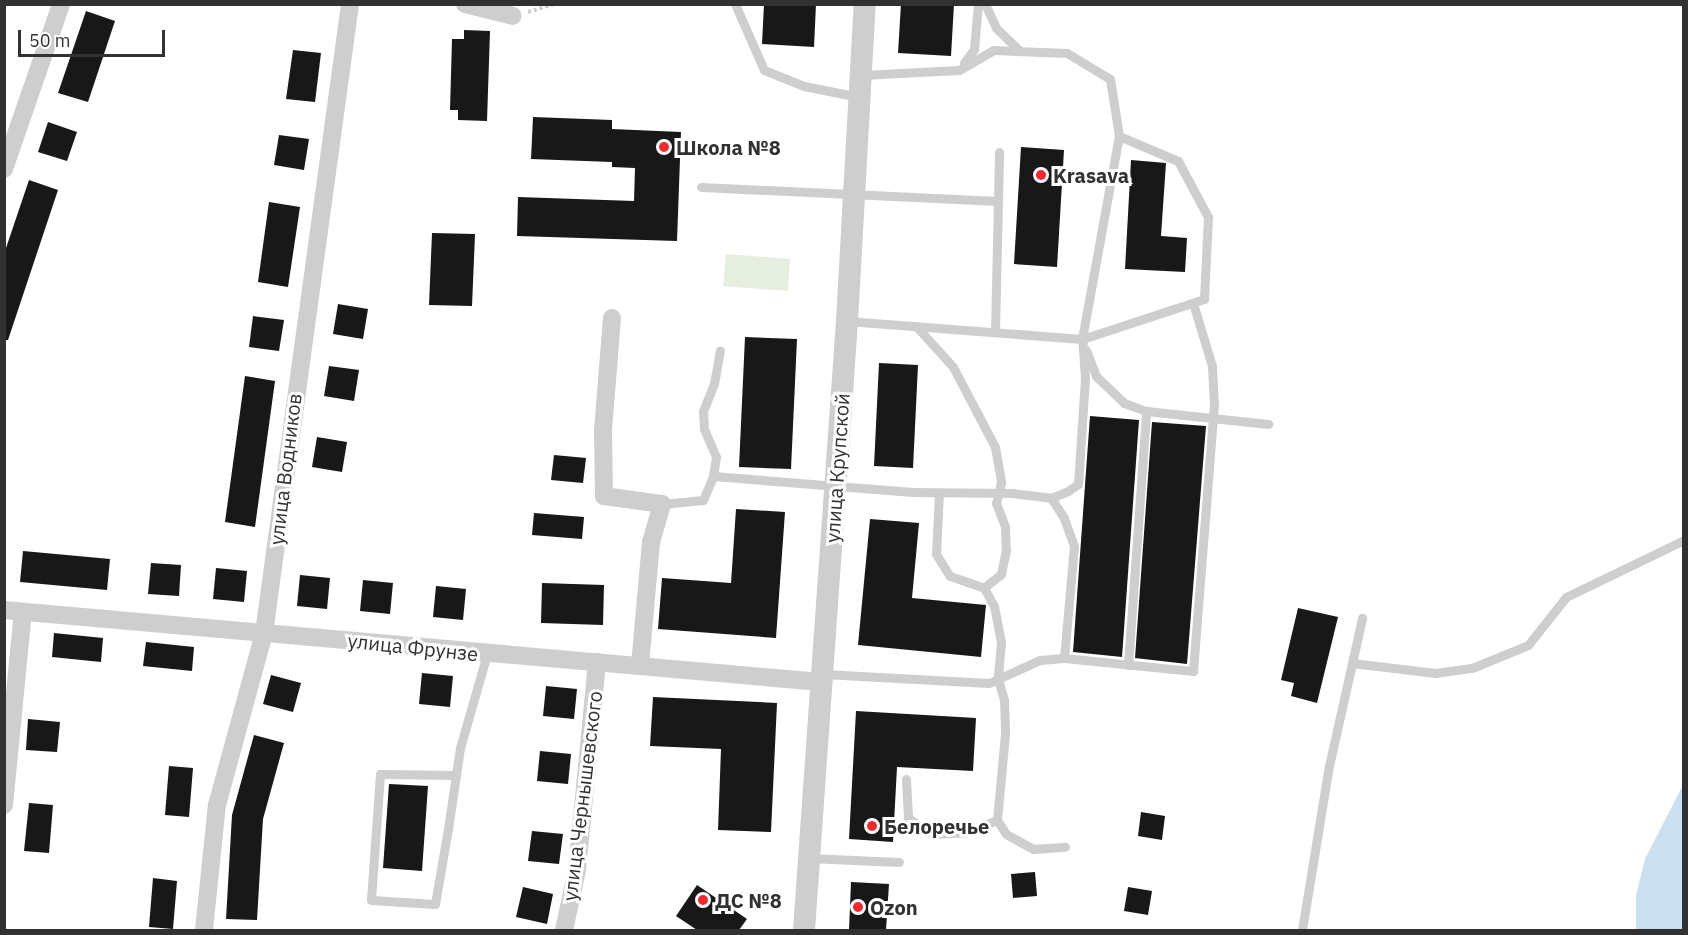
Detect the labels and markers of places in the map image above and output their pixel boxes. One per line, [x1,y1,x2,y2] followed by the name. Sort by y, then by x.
[676,135,781,159] place label: Школа №8
[657,140,671,154] marker: Школа №8
[1053,163,1129,187] place label: Krasava
[1034,168,1048,182] marker: Krasava
[884,814,989,838] place label: Белоречье
[865,819,879,833] marker: Белоречье
[715,888,782,912] place label: ДС №8
[696,893,710,907] marker: ДС №8
[870,895,918,919] place label: Ozon
[851,900,865,914] marker: Ozon

